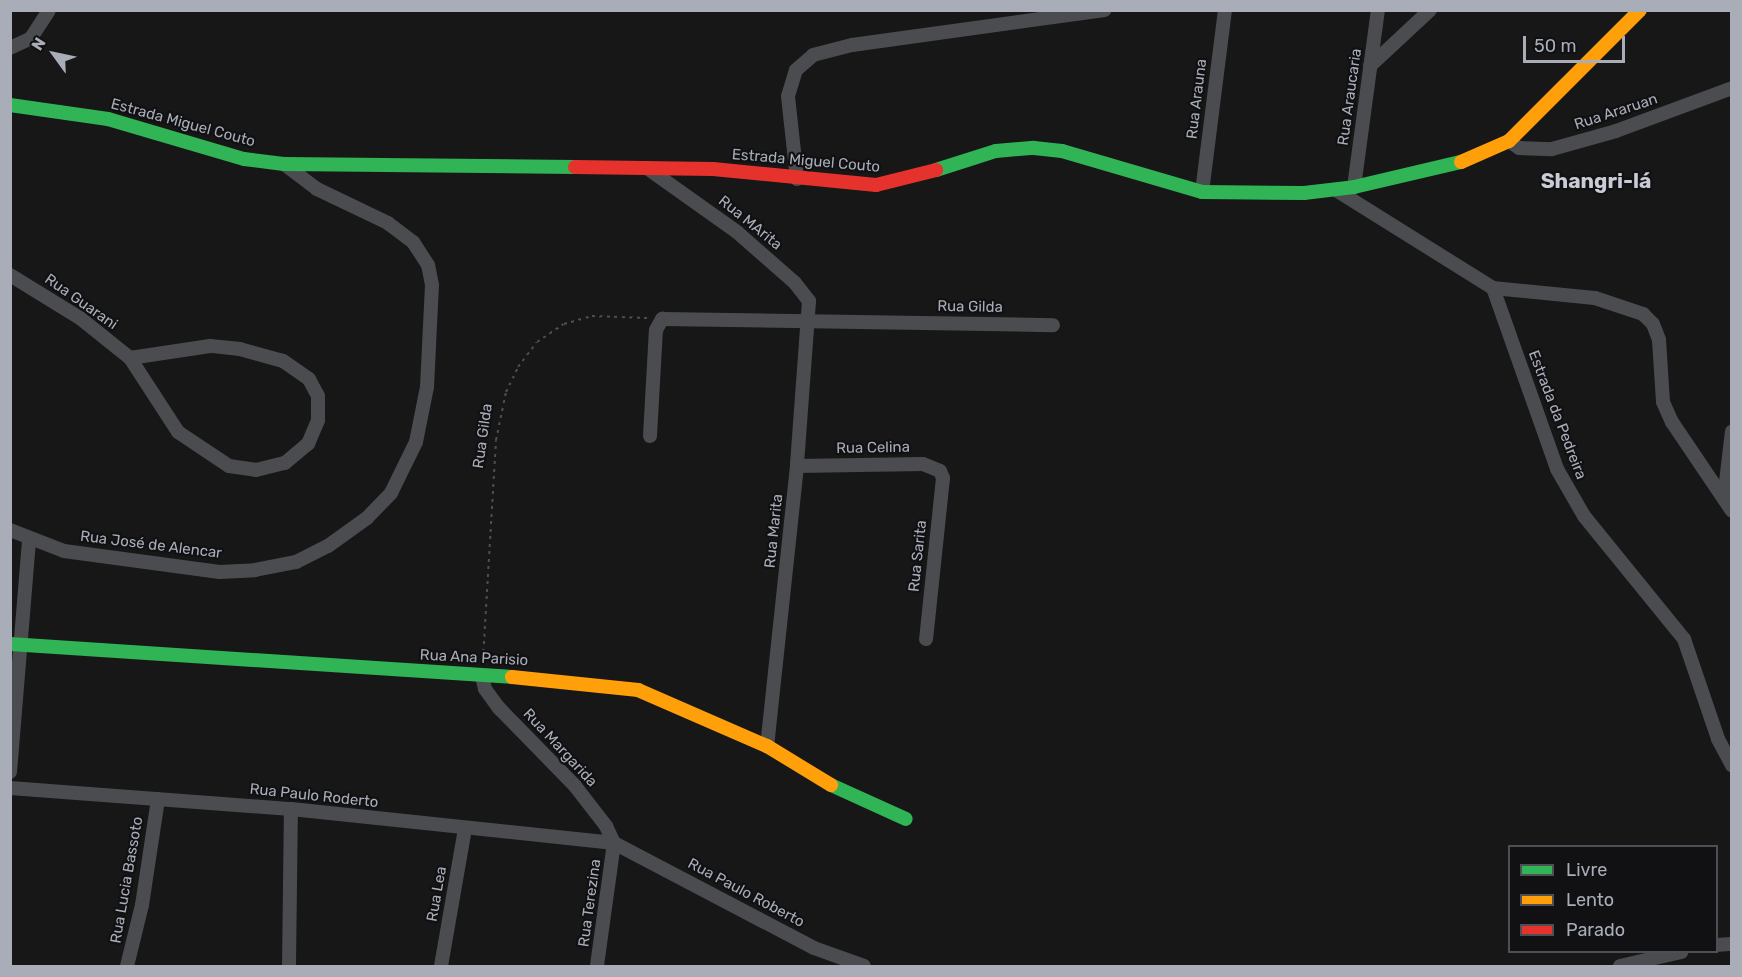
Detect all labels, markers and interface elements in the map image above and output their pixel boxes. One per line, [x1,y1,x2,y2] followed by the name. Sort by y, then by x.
[24,24,84,84] north arrow
[1526,24,1628,62] scale bar
[27,34,50,54] text: N
[1534,35,1577,57] text: 50 m
[1334,47,1366,147] street label: Rua Araucaria
[1183,58,1211,140] street label: Rua Arauna
[1572,90,1660,134] street label: Rua Araruan
[109,95,257,151] street label: Estrada Miguel Couto
[731,146,881,176] street label: Estrada Miguel Couto
[1541,168,1651,194] district label: Shangri-lá
[715,192,785,254] street label: Rua MArita
[41,270,121,334] street label: Rua Guarani
[937,297,1003,317] street label: Rua Gilda
[1524,348,1590,482] street label: Estrada da Pedreira
[470,402,496,470] street label: Rua Gilda
[836,438,910,458] street label: Rua Celina
[761,493,787,569] street label: Rua Marita
[905,519,931,593] street label: Rua Sarita
[79,527,223,563] street label: Rua José de Alencar
[419,646,529,670] street label: Rua Ana Parisio
[519,705,601,791] street label: Rua Margarida
[249,780,379,812] street label: Rua Paulo Roderto
[107,815,147,945] street label: Rua Lucia Bassoto
[1508,845,1718,953] legend
[685,855,807,931] street label: Rua Paulo Roberto
[575,858,605,948] street label: Rua Terezina
[1566,859,1607,881] text: Livre
[423,865,451,923] street label: Rua Lea
[1566,889,1614,911] text: Lento
[1566,919,1625,941] text: Parado

